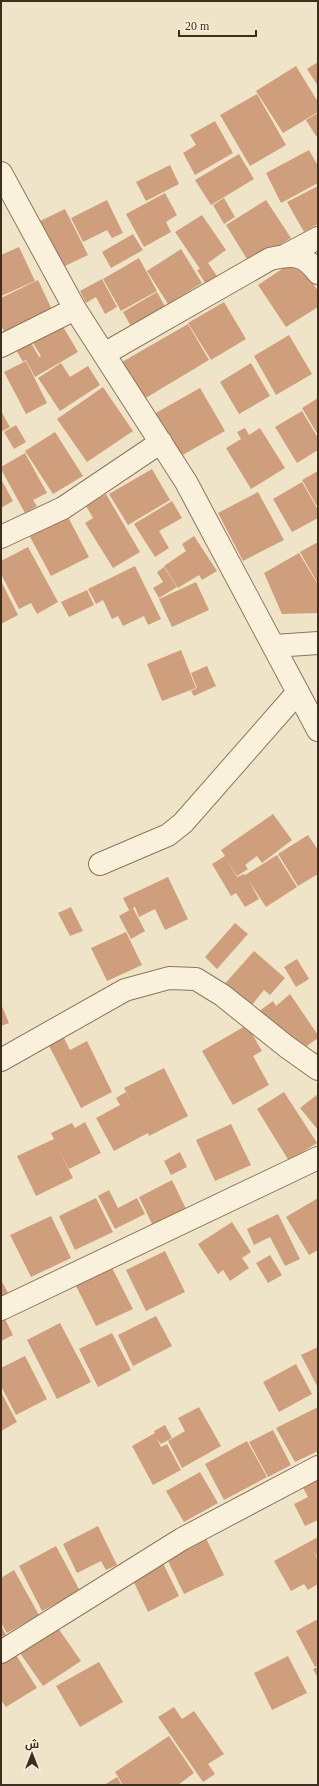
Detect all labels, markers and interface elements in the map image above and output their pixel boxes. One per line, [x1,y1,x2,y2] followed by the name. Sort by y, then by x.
[179,12,256,38] scale bar
[185,19,210,33] text: 20 m
[12,1734,52,1774] north arrow
[25,1738,39,1751] text: ش

